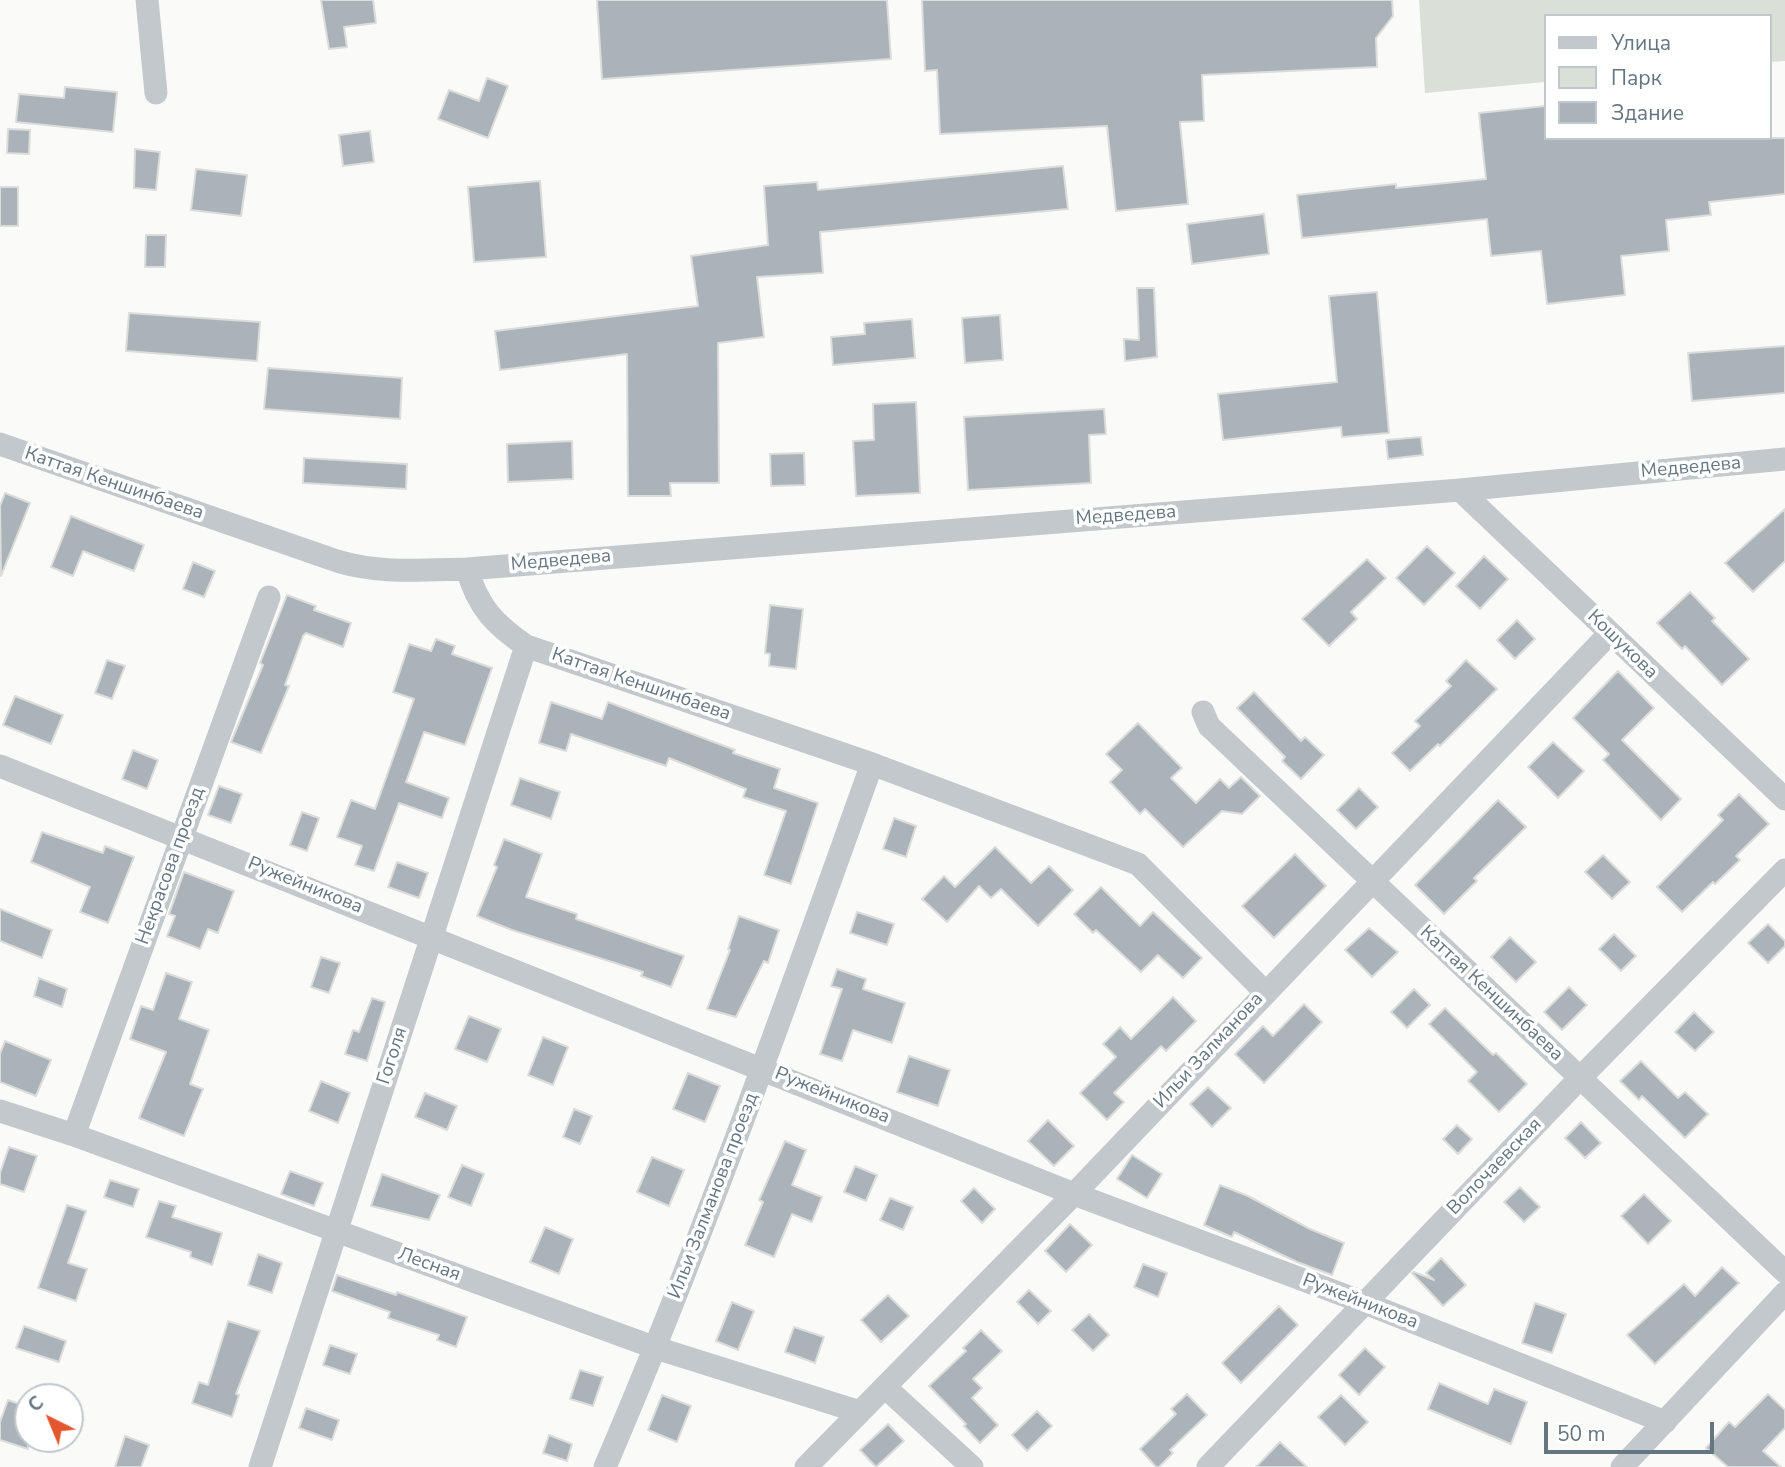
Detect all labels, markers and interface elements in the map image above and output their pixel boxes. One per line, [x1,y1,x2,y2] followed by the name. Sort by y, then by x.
[1544,14,1771,140] legend
[1611,29,1671,57] text: Улица
[1611,64,1662,92] text: Парк
[1611,99,1684,127] text: Здание
[22,443,206,525] street label: Каттая Кеншинбаева
[1640,452,1742,484] street label: Медведева
[1075,501,1177,531] street label: Медведева
[510,545,612,577] street label: Медведева
[1582,606,1662,684] street label: Кошукова
[549,644,733,726] street label: Каттая Кеншинбаева
[132,784,210,948] street label: Некрасова проезд
[244,853,366,919] street label: Ружейникова
[1415,922,1567,1066] street label: Каттая Кеншинбаева
[1150,988,1268,1114] street label: Ильи Залманова
[373,1025,413,1087] street label: Гоголя
[771,1063,893,1129] street label: Ружейникова
[664,1090,764,1302] street label: Ильи Залманова проезд
[1443,1114,1547,1220] street label: Волочаевская
[395,1243,463,1287] street label: Лесная
[1299,1270,1421,1334] street label: Ружейникова
[14,1383,84,1453] north arrow
[22,1390,50,1418] text: С
[1547,1408,1717,1452] scale bar
[1557,1420,1606,1448] text: 50 m

